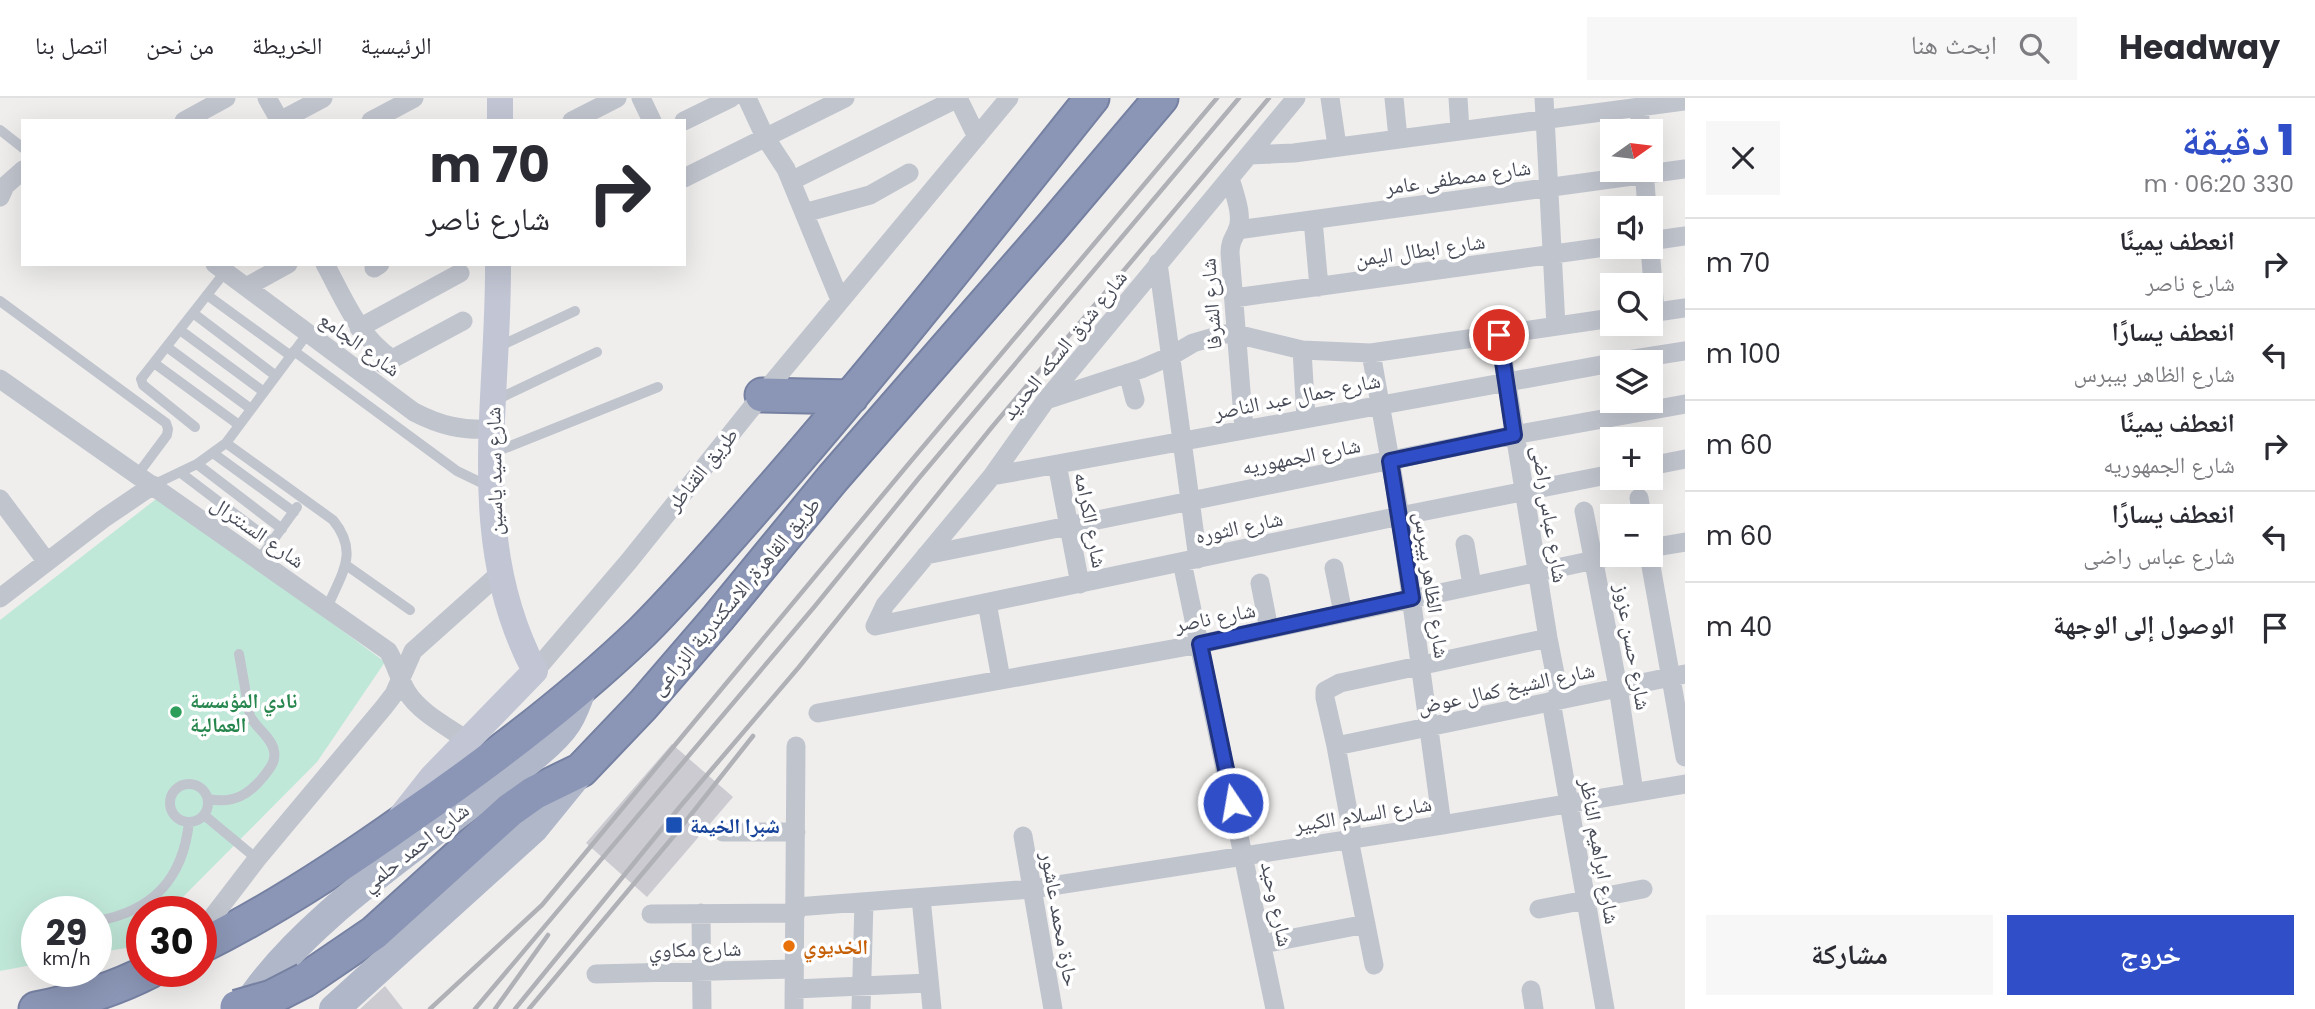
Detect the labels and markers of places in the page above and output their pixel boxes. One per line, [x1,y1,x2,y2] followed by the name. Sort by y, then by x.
[1469,305,1529,365] pin
[190,686,297,739] place label: نادي المؤسسة العمالية
[168,704,184,720] marker: نادي المؤسسة العمالية
[690,811,780,840] place label: شبرا الخيمة
[664,815,684,835] marker: شبرا الخيمة
[803,932,868,963] place label: الخديوي
[781,938,797,954] marker: الخديوي

